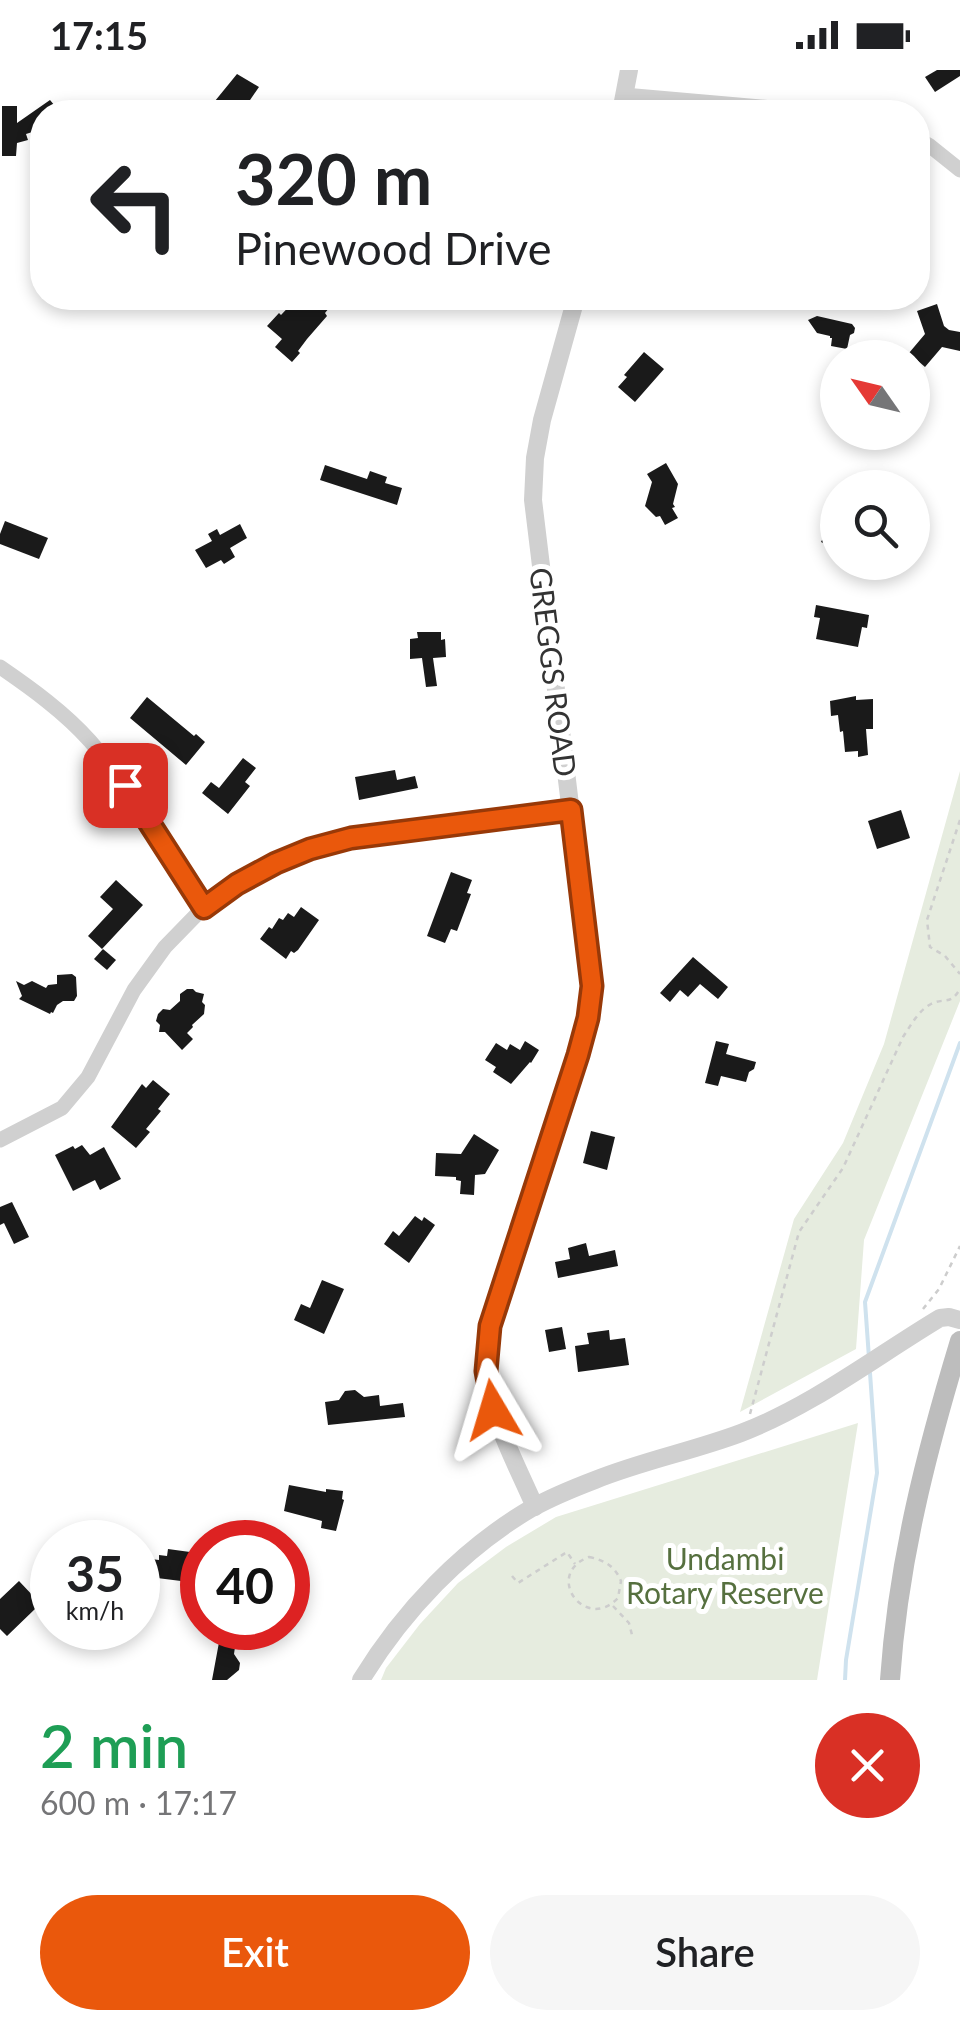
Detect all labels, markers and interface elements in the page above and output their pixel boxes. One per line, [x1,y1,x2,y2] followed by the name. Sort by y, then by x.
[50,12,148,58] text: 17:15
[235,136,432,220] text: 320 m
[70,140,200,270] icon: left
[235,221,551,275] text: Pinewood Drive
[820,340,930,450] north arrow
[820,340,930,580] map controls
[820,470,930,580] button: search
[523,565,585,779] street label: GREGGS ROAD
[83,743,168,828] pin
[98,758,153,813] icon: arrive
[441,1358,545,1462] position arrow
[180,1520,310,1650] speed limit sign: 40
[626,1540,824,1610] park label: Undambi Rotary Reserve
[66,1543,124,1603] text: 35
[66,1595,124,1625] text: km/h
[40,1709,188,1781] text: 2 min
[815,1713,920,1818] button: close
[40,1783,237,1822] text: 600 m · 17:17
[40,1895,470,2010] button: Exit
[490,1895,920,2010] button: Share

